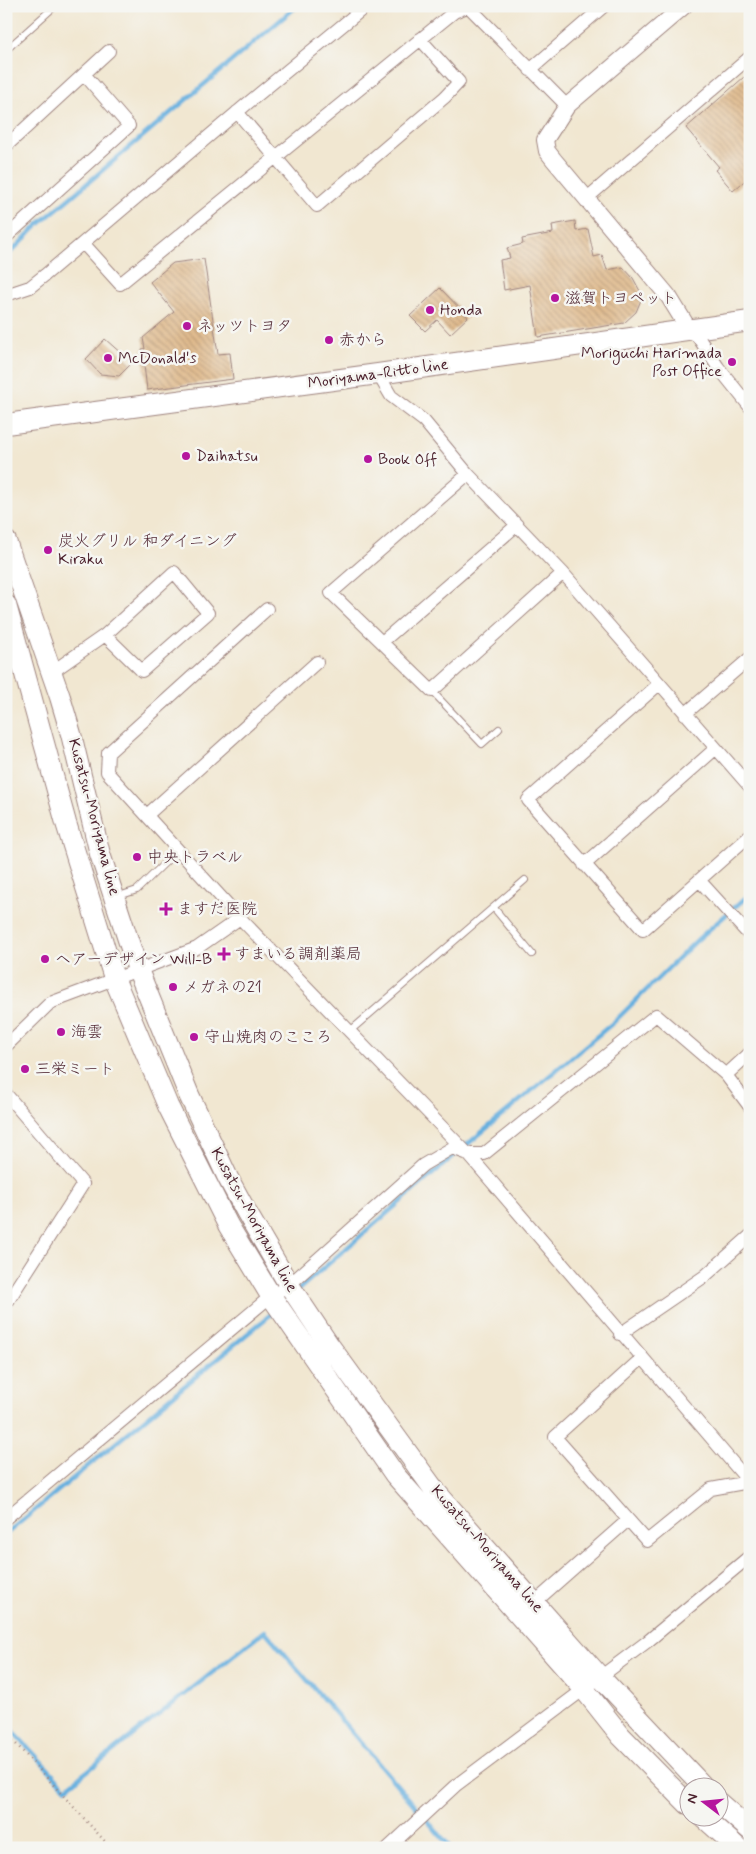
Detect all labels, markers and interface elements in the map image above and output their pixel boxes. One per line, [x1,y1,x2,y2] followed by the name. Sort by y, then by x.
[565,288,677,309] place label: 滋賀トヨペット
[549,292,561,304] marker: 滋賀トヨペット
[440,300,483,321] place label: Honda
[424,304,436,316] marker: Honda
[197,316,292,337] place label: ネッツトヨタ
[181,320,193,332] marker: ネッツトヨタ
[339,330,387,351] place label: 赤から
[323,334,335,346] marker: 赤から
[581,343,722,382] place label: Moriguchi Harimada Post Office
[118,348,197,369] place label: McDonald's
[102,352,114,364] marker: McDonald's
[306,354,450,394] street label: Moriyama-Ritto line
[726,356,738,368] marker: Moriguchi Harimada Post Office
[196,446,258,467] place label: Daihatsu
[378,449,437,470] place label: Book Off
[180,450,192,462] marker: Daihatsu
[362,453,374,465] marker: Book Off
[58,531,237,570] place label: 炭火グリル 和ダイニング Kiraku
[42,544,54,556] marker: 炭火グリル 和ダイニング Kiraku
[63,736,125,898] street label: Kusatsu-Moriyama line
[147,847,243,868] place label: 中央トラベル
[131,851,143,863] marker: 中央トラベル
[177,899,257,920] place label: ますだ医院
[159,902,173,916] marker: ますだ医院
[234,944,362,965] place label: すまいる調剤薬局
[218,948,230,960] marker: すまいる調剤薬局
[55,949,212,970] place label: ヘアーデザイン Will-B
[39,953,51,965] marker: ヘアーデザイン Will-B
[183,977,262,998] place label: メガネの21
[167,981,179,993] marker: メガネの21
[71,1022,103,1043] place label: 海雲
[55,1026,67,1038] marker: 海雲
[204,1027,332,1048] place label: 守山焼肉のこころ
[188,1031,200,1043] marker: 守山焼肉のこころ
[35,1059,115,1080] place label: 三栄ミート
[19,1063,31,1075] marker: 三栄ミート
[206,1144,303,1296] street label: Kusatsu-Moriyama line
[426,1481,548,1617] street label: Kusatsu-Moriyama line
[678,1776,728,1826] north arrow
[683,1792,702,1806] text: N

